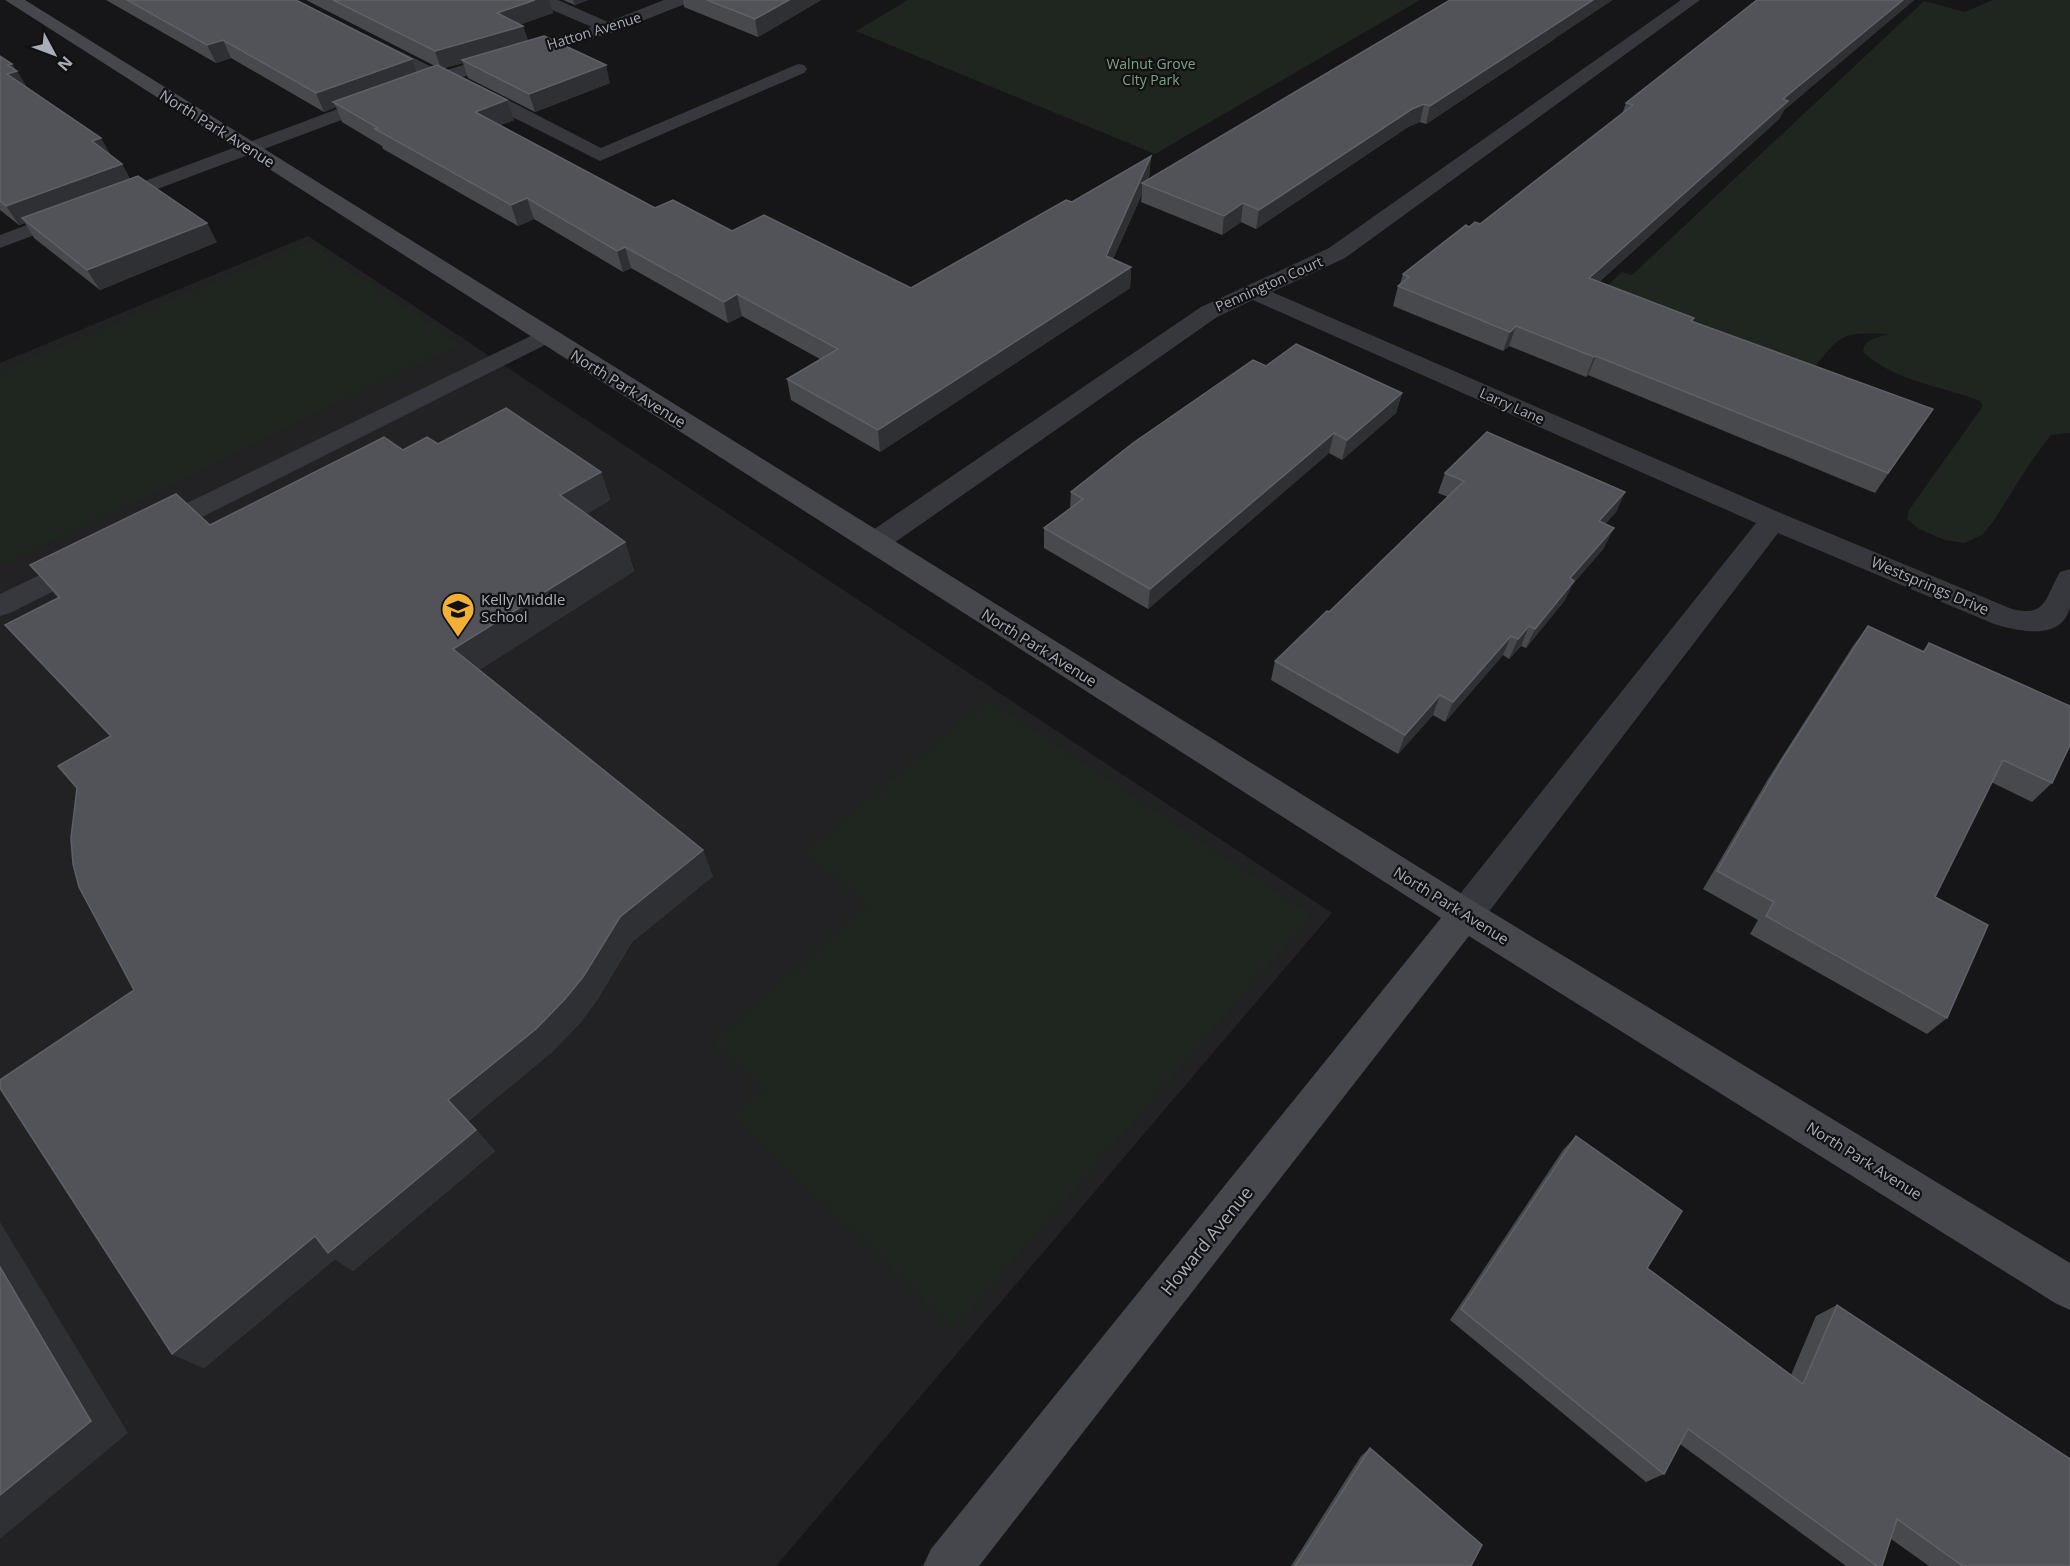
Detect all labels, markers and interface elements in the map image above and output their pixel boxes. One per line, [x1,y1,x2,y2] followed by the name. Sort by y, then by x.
[544,7,643,54] street label: Hatton Avenue
[24,24,84,84] north arrow
[53,52,78,76] text: N
[1106,54,1196,89] park label: Walnut Grove City Park
[156,85,279,172] street label: North Park Avenue
[1212,251,1325,316] street label: Pennington Court
[567,345,690,432] street label: North Park Avenue
[1477,383,1548,428] street label: Larry Lane
[1868,551,1992,619] street label: Westsprings Drive
[481,589,565,626] place label: Kelly Middle School
[440,591,476,638] school or university icon: Kelly Middle School
[978,604,1101,691] street label: North Park Avenue
[1390,862,1513,949] street label: North Park Avenue
[1803,1117,1926,1204] street label: North Park Avenue
[1155,1181,1258,1300] street label: Howard Avenue

